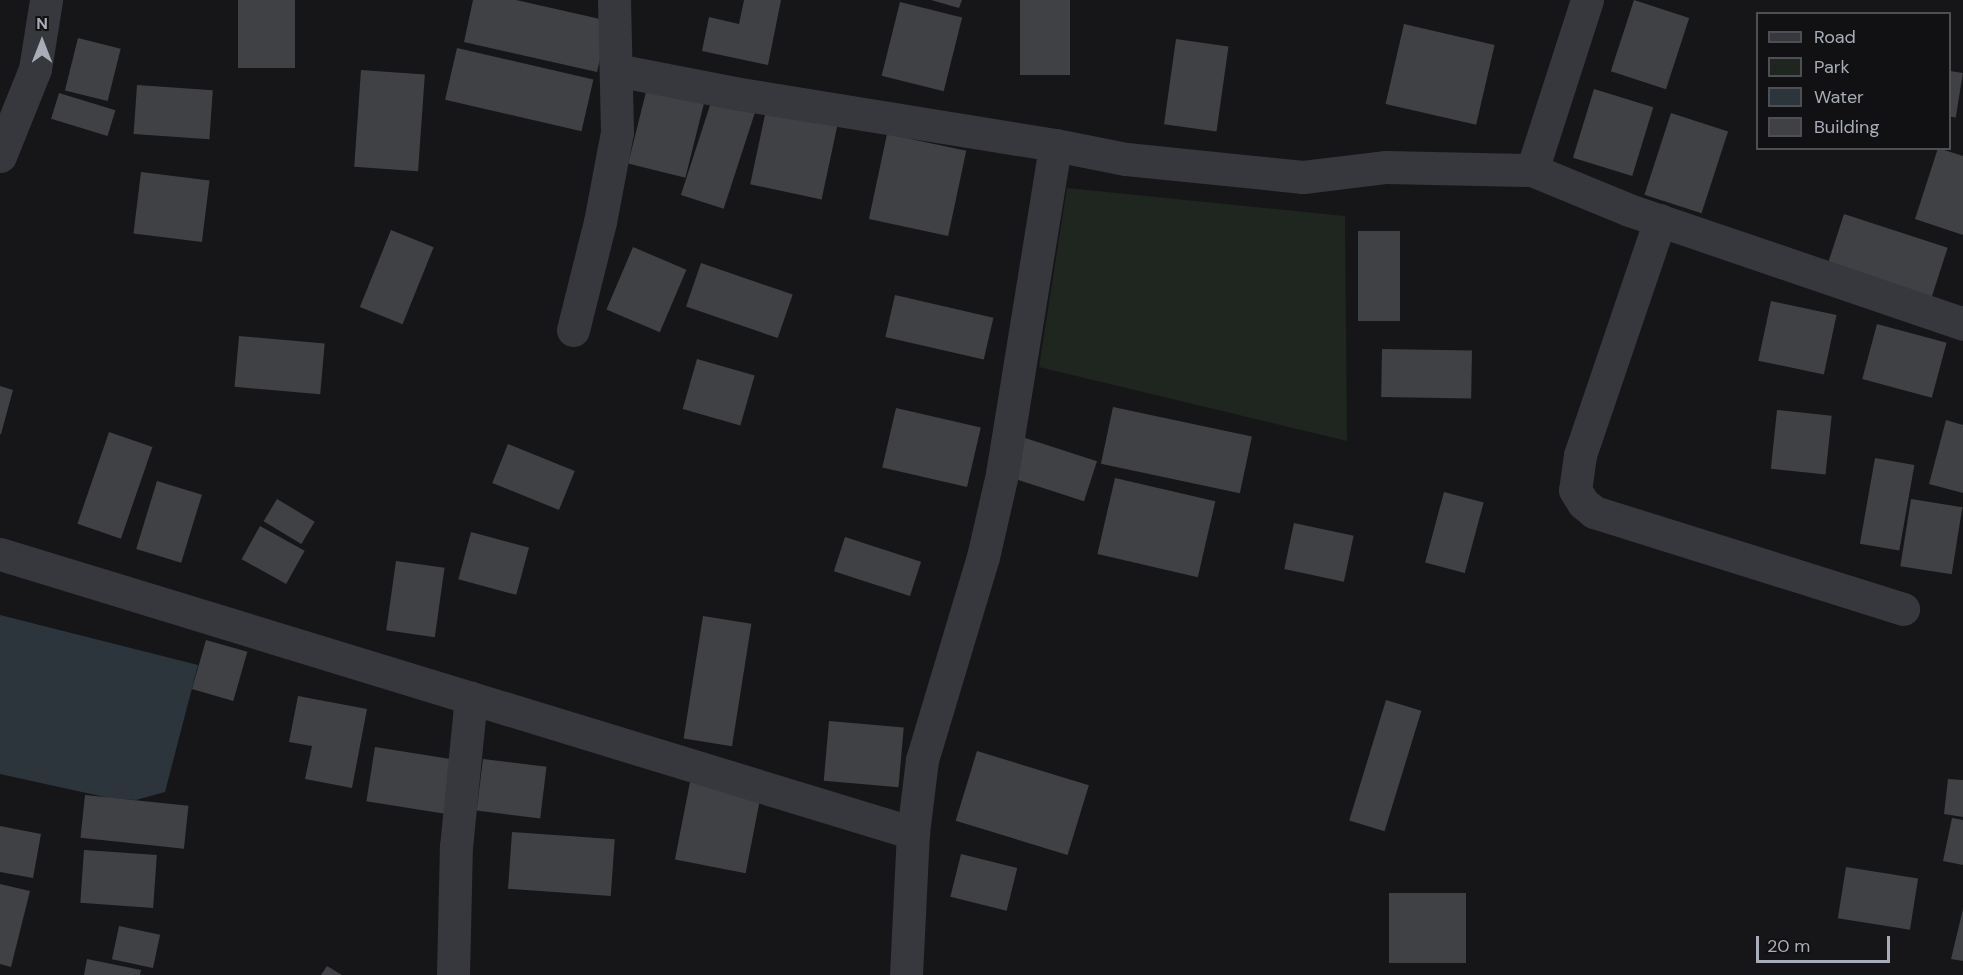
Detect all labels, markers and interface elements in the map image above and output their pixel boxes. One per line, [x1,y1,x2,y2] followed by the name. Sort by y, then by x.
[12,12,72,72] north arrow
[1756,12,1951,150] legend
[36,13,48,34] text: N
[1814,25,1856,49] text: Road
[1814,55,1850,79] text: Park
[1814,85,1864,109] text: Water
[1814,115,1879,139] text: Building
[1759,924,1892,962] scale bar
[1767,934,1810,958] text: 20 m

